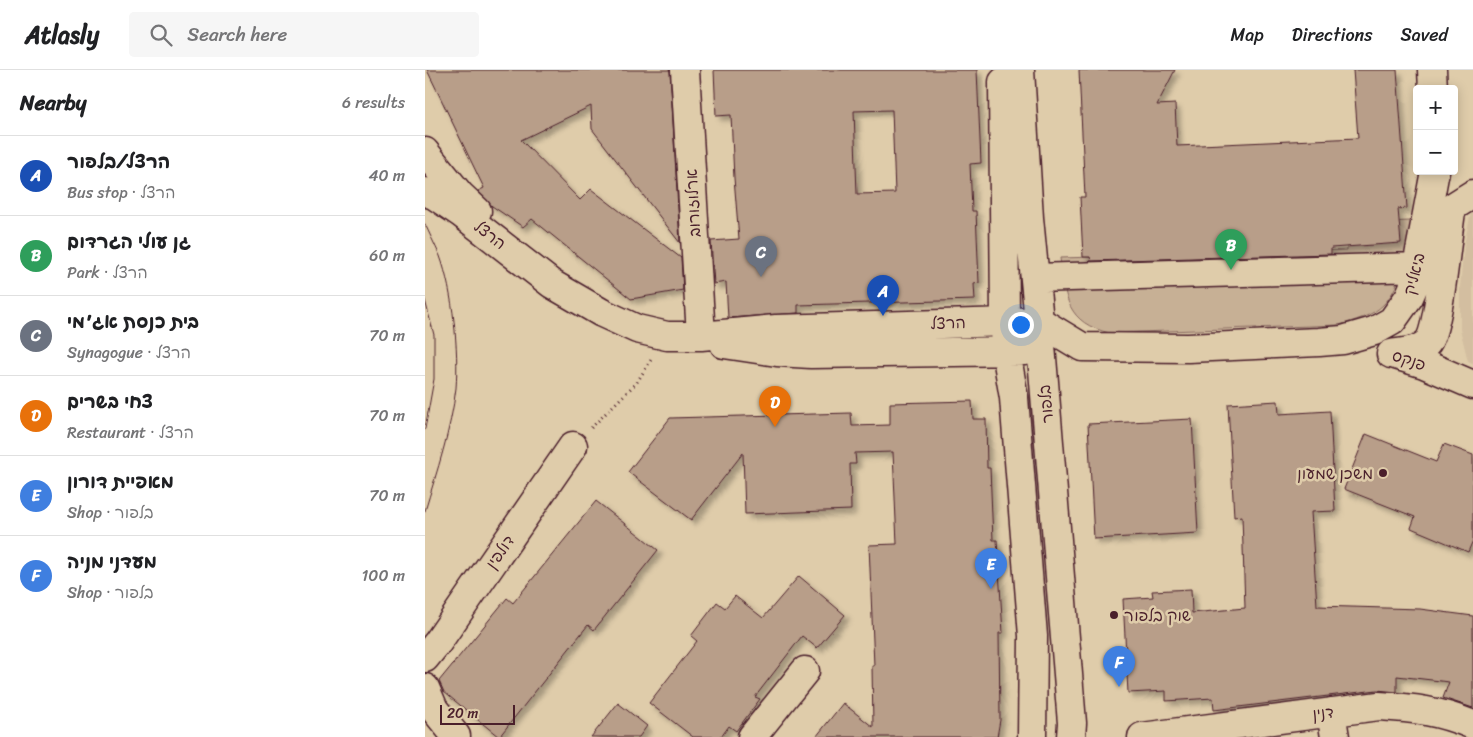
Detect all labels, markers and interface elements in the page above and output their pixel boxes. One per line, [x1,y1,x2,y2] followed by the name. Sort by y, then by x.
[129,12,479,57] search box
[25,14,99,56] text: Atlasly
[187,18,287,51] text: Search here
[1231,19,1264,51] text: Map
[1292,19,1373,51] text: Directions
[1401,19,1448,51] text: Saved
[147,21,175,49] icon: search
[20,84,86,122] text: Nearby
[1413,85,1458,175] map controls
[1413,85,1458,130] button: +
[342,88,405,117] text: 6 results
[1413,130,1458,175] button: −
[67,145,170,178] text: הרצל/בלפור
[31,161,41,190] text: A
[368,161,405,190] text: 40 m
[677,168,709,238] street label: ארלוזורוב
[67,178,176,207] text: Bus stop · הרצל
[467,213,513,257] street label: הרצל
[67,225,191,258] text: גן עולי הגרדום
[1215,229,1247,270] pin: B
[745,236,777,277] pin: C
[31,241,41,270] text: B
[369,241,405,270] text: 60 m
[1394,249,1434,299] street label: ביאליק
[67,258,148,287] text: Park · הרצל
[867,275,899,316] pin: A
[67,305,199,338] text: בית כנסת אג'מי
[930,308,966,338] street label: הרצל
[1008,312,1034,338] your location
[31,321,41,350] text: C
[369,321,405,350] text: 70 m
[67,338,191,367] text: Synagogue · הרצל
[1388,341,1430,379] street label: פנקס
[1030,383,1062,425] street label: בלפור
[67,385,153,418] text: צחי בשרים
[759,386,791,427] pin: D
[31,401,41,430] text: D
[369,401,405,430] text: 70 m
[67,418,194,447] text: Restaurant · הרצל
[1297,459,1373,488] place label: משכן שמעון
[67,465,174,498] text: מאפיית דורון
[1377,467,1389,479] marker: משכן שמעון
[32,481,40,510] text: E
[369,481,405,510] text: 70 m
[67,498,153,527] text: Shop · בלפור
[478,529,522,575] street label: דולפין
[67,545,157,578] text: מעדני מניה
[975,548,1007,589] pin: E
[32,561,40,590] text: F
[361,561,405,590] text: 100 m
[67,578,153,607] text: Shop · בלפור
[1124,601,1191,630] place label: שוק בלפור
[1108,609,1120,621] marker: שוק בלפור
[1103,646,1135,687] pin: F
[1311,697,1335,729] street label: דנין
[447,701,478,726] text: 20 m
[440,702,515,725] scale bar

